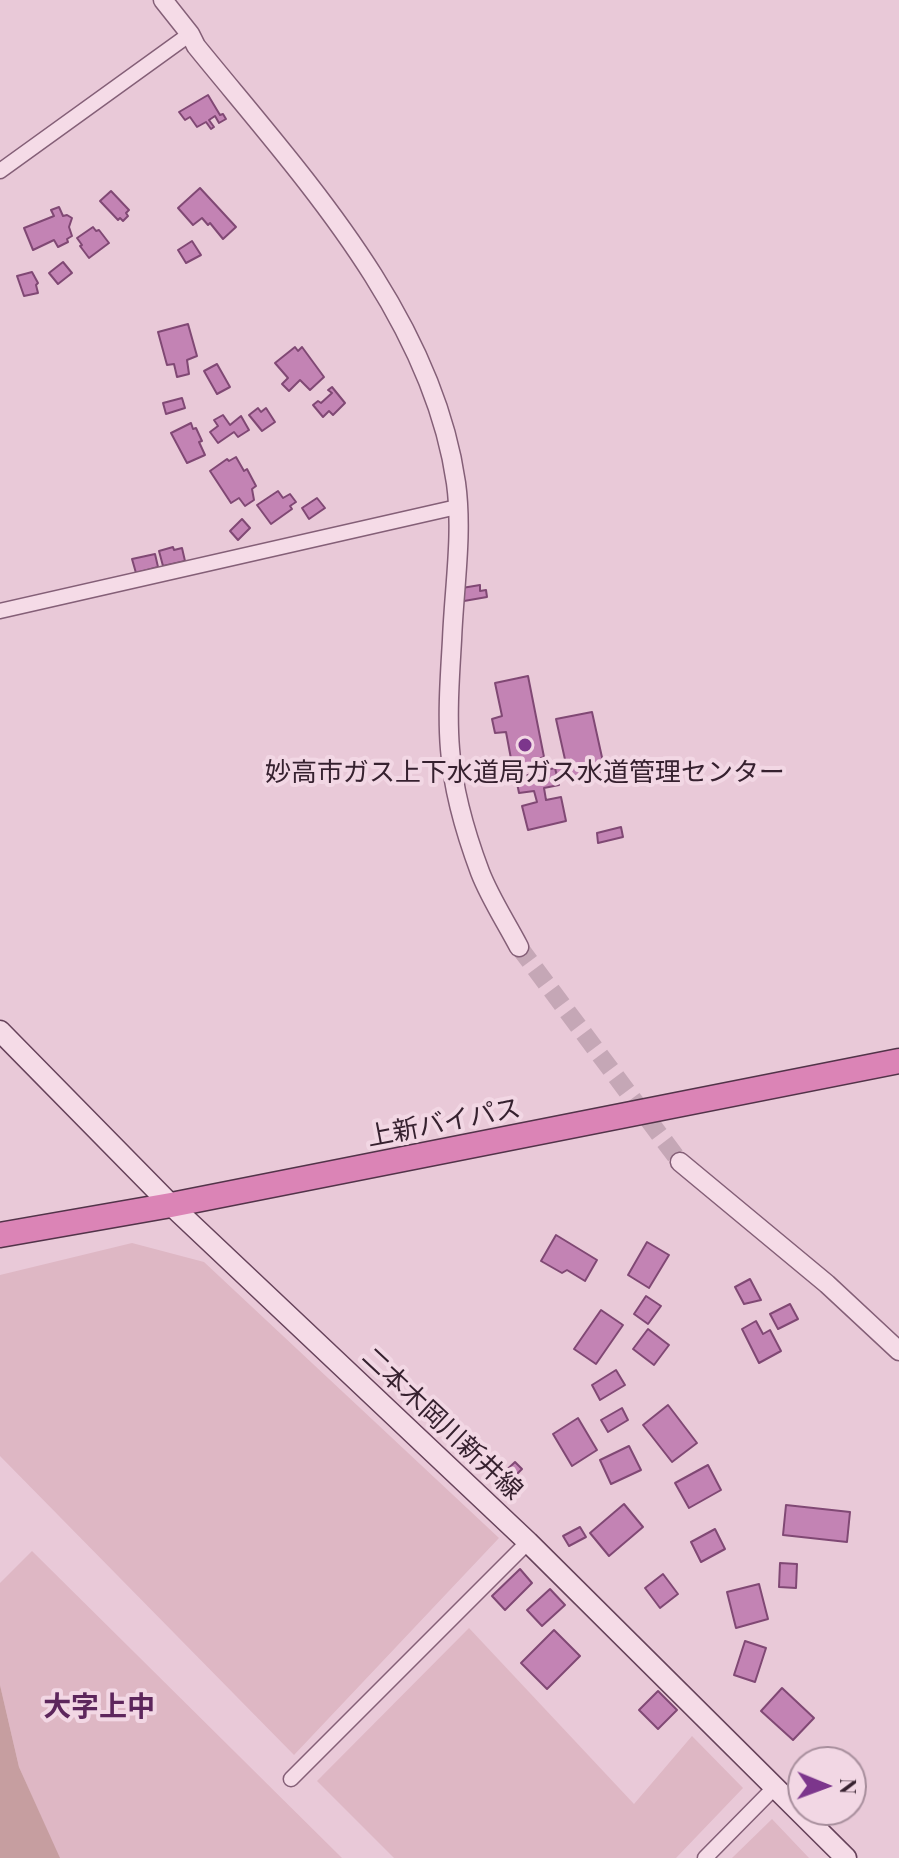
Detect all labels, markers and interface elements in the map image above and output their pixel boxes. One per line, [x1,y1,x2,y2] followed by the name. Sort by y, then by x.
[516,736,534,754] marker: 妙高市ガス上下水道局ガス水道管理センター
[265,757,785,789] place label: 妙高市ガス上下水道局ガス水道管理センター
[364,1093,524,1153] street label: 上新バイパス
[355,1342,529,1506] street label: 二本木岡川新井線
[43,1690,155,1724] district label: 大字上中
[787,1746,867,1826] north arrow
[834,1778,864,1795] text: N

